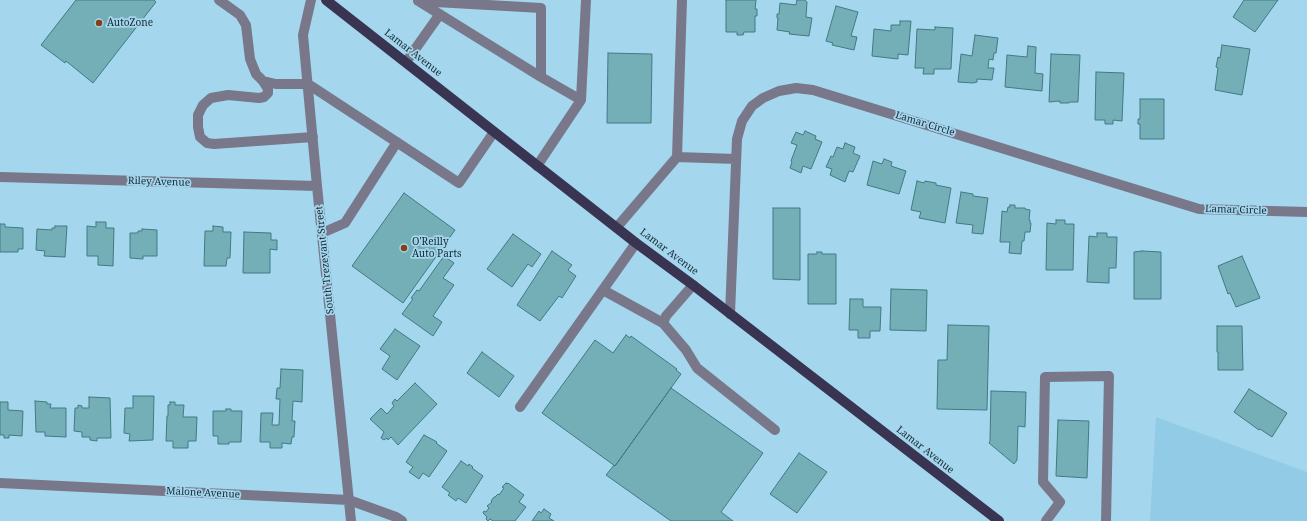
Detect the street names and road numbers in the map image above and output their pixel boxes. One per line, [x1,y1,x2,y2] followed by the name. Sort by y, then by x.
[382,27,444,79] street label: Lamar Avenue
[894,109,956,139] street label: Lamar Circle
[128,175,190,189] street label: Riley Avenue
[1205,203,1267,217] street label: Lamar Circle
[313,205,337,315] street label: South Trezevant Street
[637,226,701,278] street label: Lamar Avenue
[894,424,956,476] street label: Lamar Avenue
[166,485,240,501] street label: Malone Avenue

